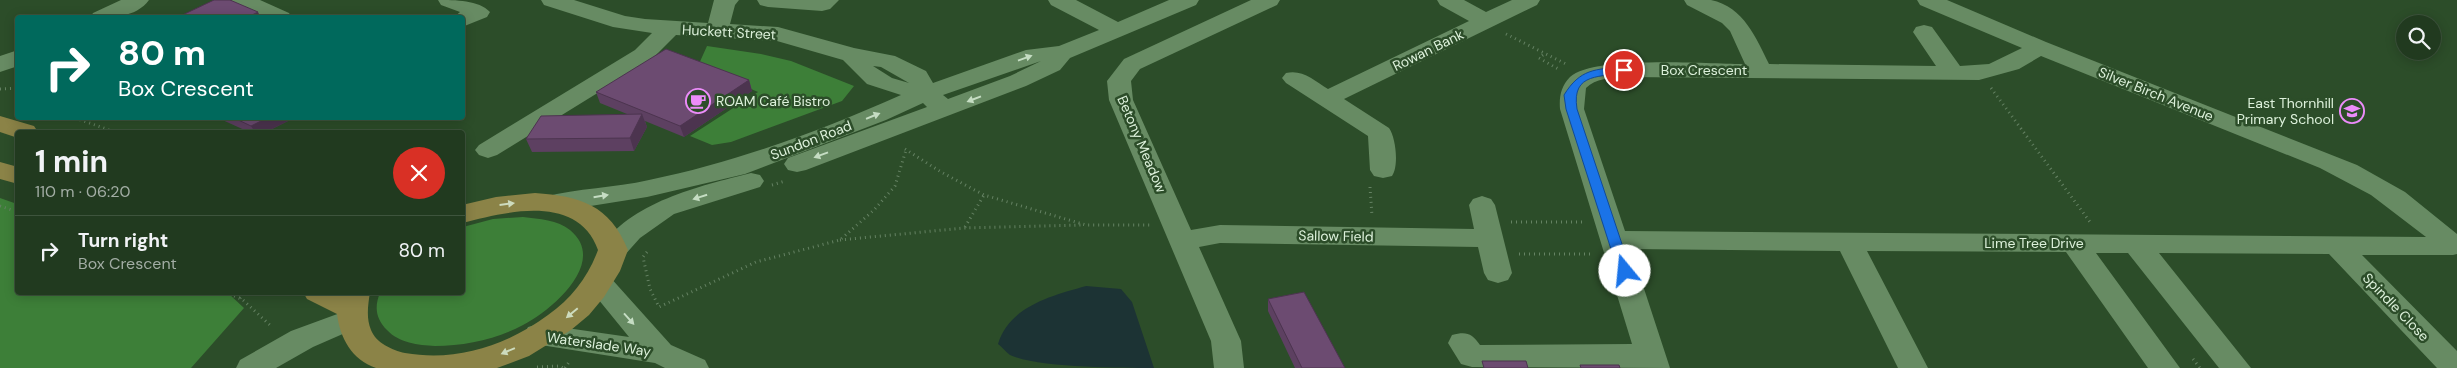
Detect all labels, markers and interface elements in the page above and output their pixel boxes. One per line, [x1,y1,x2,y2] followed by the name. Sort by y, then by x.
[2396,15,2441,60] map controls
[2396,15,2441,60] button: search
[681,21,777,43] street label: Huckett Street
[1390,25,1466,75] street label: Rowan Bank
[118,30,206,76] text: 80 m
[35,35,100,100] icon: right
[1603,49,1645,91] pin
[1018,54,1033,62] one-way arrow
[1610,56,1638,84] icon: arrive
[1661,61,1747,79] street label: Box Crescent
[2096,63,2216,125] street label: Silver Birch Avenue
[118,74,254,103] text: Box Crescent
[685,88,711,114] cafe icon: ROAM Café Bistro
[716,92,830,110] place label: ROAM Café Bistro
[1113,93,1171,196] street label: Betony Meadow
[2237,94,2334,128] place label: East Thornhill Primary School
[967,95,981,103] one-way arrow
[2339,98,2365,124] school or university icon: East Thornhill Primary School
[866,112,881,120] one-way arrow
[768,116,854,164] street label: Sundon Road
[35,142,108,181] text: 1 min
[393,147,445,199] button: close
[814,152,829,159] one-way arrow
[35,181,130,202] text: 110 m · 06:20
[593,192,609,200] one-way arrow
[692,193,707,201] one-way arrow
[499,200,515,208] one-way arrow
[1298,226,1374,246] street label: Sallow Field
[78,228,168,253] text: Turn right
[1984,234,2084,252] street label: Lime Tree Drive
[35,237,63,265] icon: right
[398,238,445,263] text: 80 m
[1598,244,1650,296] position arrow
[78,253,177,274] text: Box Crescent
[2359,269,2433,345] street label: Spindle Close
[566,307,578,318] one-way arrow
[623,312,635,324] one-way arrow
[546,328,652,360] street label: Waterslade Way
[501,347,515,355] one-way arrow

